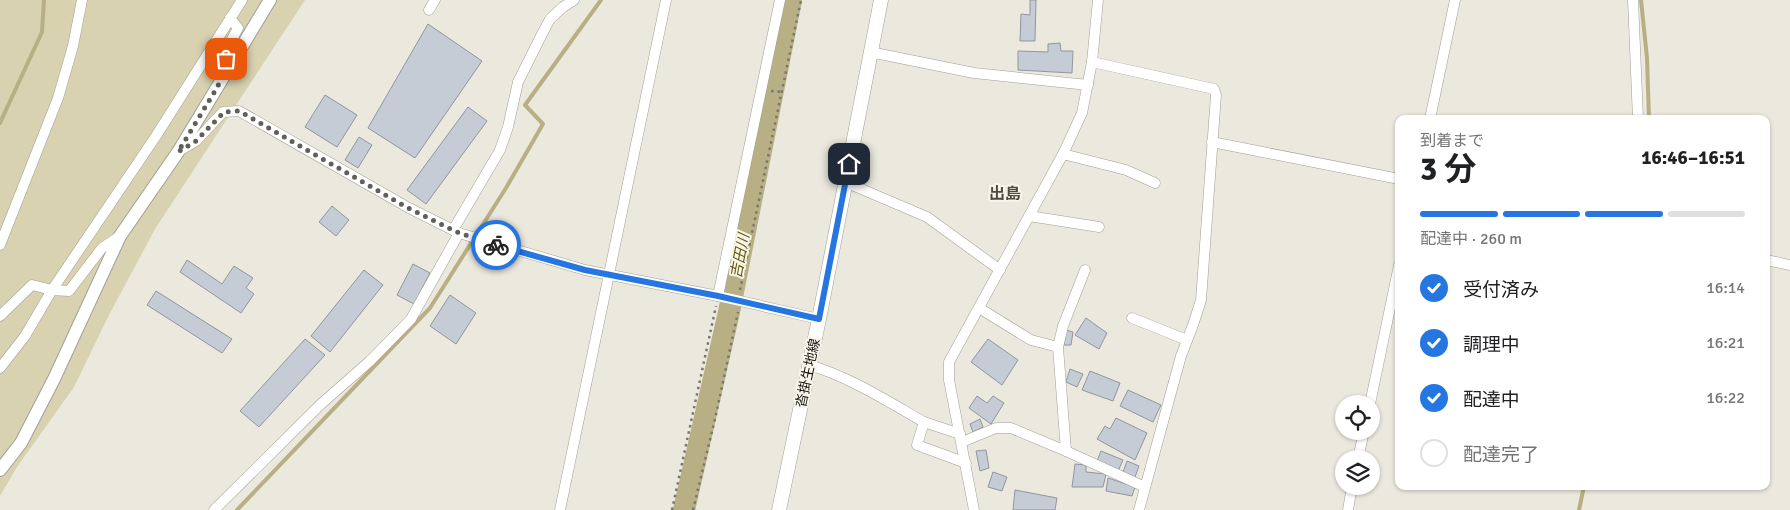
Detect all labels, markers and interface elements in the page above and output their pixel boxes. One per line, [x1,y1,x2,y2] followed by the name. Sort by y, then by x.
[205,38,247,80] pin
[212,45,240,73] icon: bag
[1420,131,1484,151] text: 到着まで
[828,143,870,185] pin
[1641,146,1745,170] text: 16:46–16:51
[835,150,863,178] icon: home
[1420,150,1476,189] text: 3 分
[989,184,1021,204] district label: 出島
[471,220,521,270] courier
[1420,229,1522,249] text: 配達中 · 260 m
[727,230,754,280] water label: 吉田川
[482,231,510,259] icon: bike
[1420,274,1448,302] icon: check
[1463,278,1539,302] text: 受付済み
[1706,278,1745,298] text: 16:14
[1420,329,1448,357] icon: check
[1463,333,1520,357] text: 調理中
[1706,333,1745,353] text: 16:21
[792,337,824,409] street label: 沓掛生地線
[1420,384,1448,412] icon: check
[1463,388,1520,412] text: 配達中
[1706,388,1745,408] text: 16:22
[1335,395,1380,495] map controls
[1335,395,1380,440] button: locate
[1463,443,1539,467] text: 配達完了
[1335,450,1380,495] button: layers

